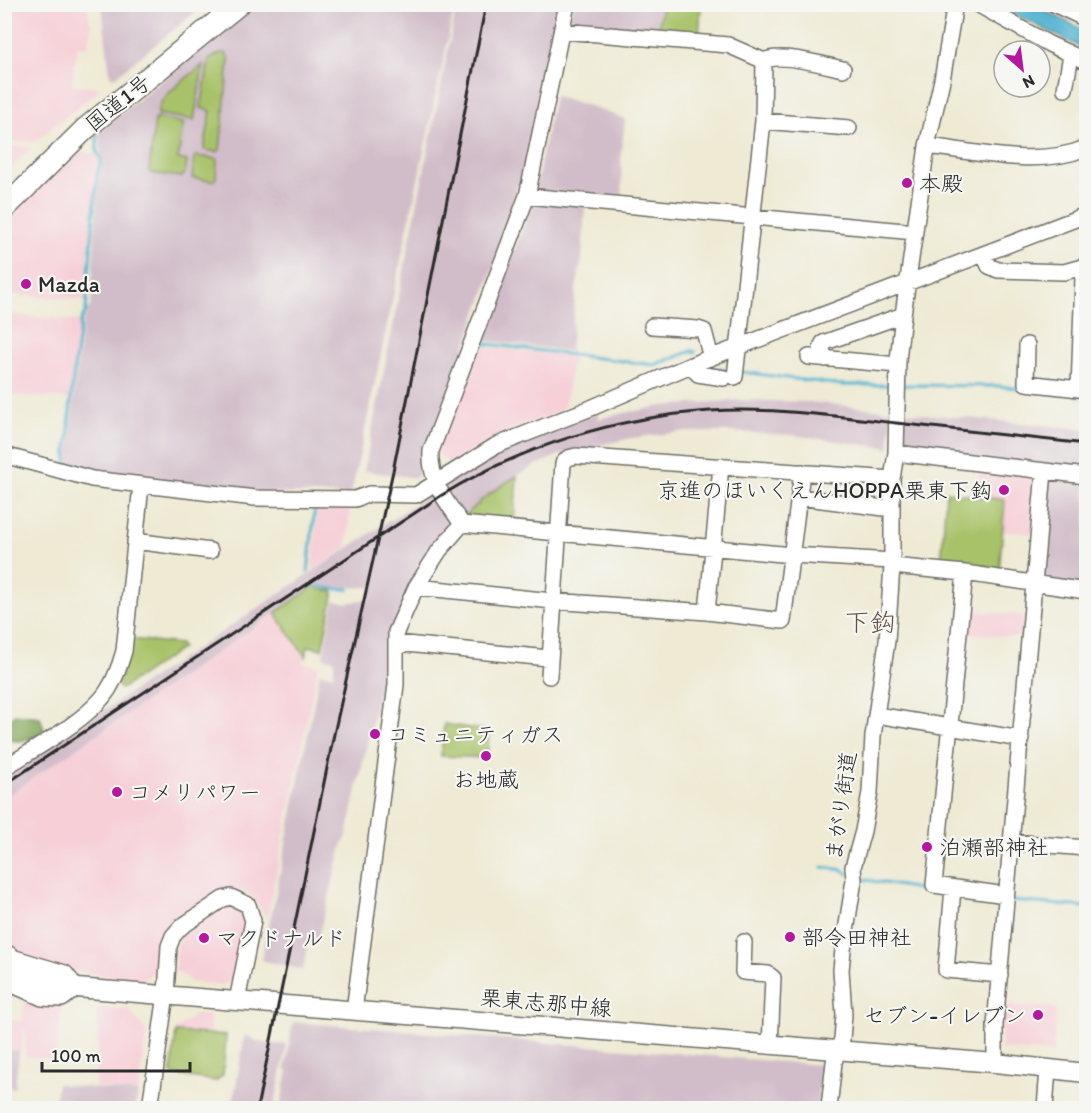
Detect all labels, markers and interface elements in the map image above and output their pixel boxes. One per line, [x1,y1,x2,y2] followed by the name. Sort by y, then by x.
[992,39,1052,99] north arrow
[80,69,156,137] street label: 国道1号
[1020,71,1038,93] text: N
[919,170,963,197] place label: 本殿
[900,176,914,190] marker: 本殿
[38,271,100,298] place label: Mazda
[19,277,33,291] marker: Mazda
[657,477,992,504] place label: 京進のほいくえんHOPPA栗東下鈎
[997,483,1011,497] marker: 京進のほいくえんHOPPA栗東下鈎
[844,606,896,638] district label: 下鈎
[387,721,563,748] place label: コミュニティガス
[368,727,382,741] marker: コミュニティガス
[479,749,493,763] marker: お地蔵
[820,750,862,862] street label: まがり街道
[453,766,519,793] place label: お地蔵
[129,779,261,806] place label: コメリパワー
[110,785,124,799] marker: コメリパワー
[939,834,1049,861] place label: 泊瀬部神社
[920,840,934,854] marker: 泊瀬部神社
[802,924,912,951] place label: 部令田神社
[216,925,346,952] place label: マクドナルド
[783,930,797,944] marker: 部令田神社
[197,931,211,945] marker: マクドナルド
[479,984,613,1022] street label: 栗東志那中線
[863,1002,1026,1029] place label: セブン-イレブン
[1031,1008,1045,1022] marker: セブン-イレブン
[42,1035,190,1073] scale bar
[51,1045,101,1067] text: 100 m

